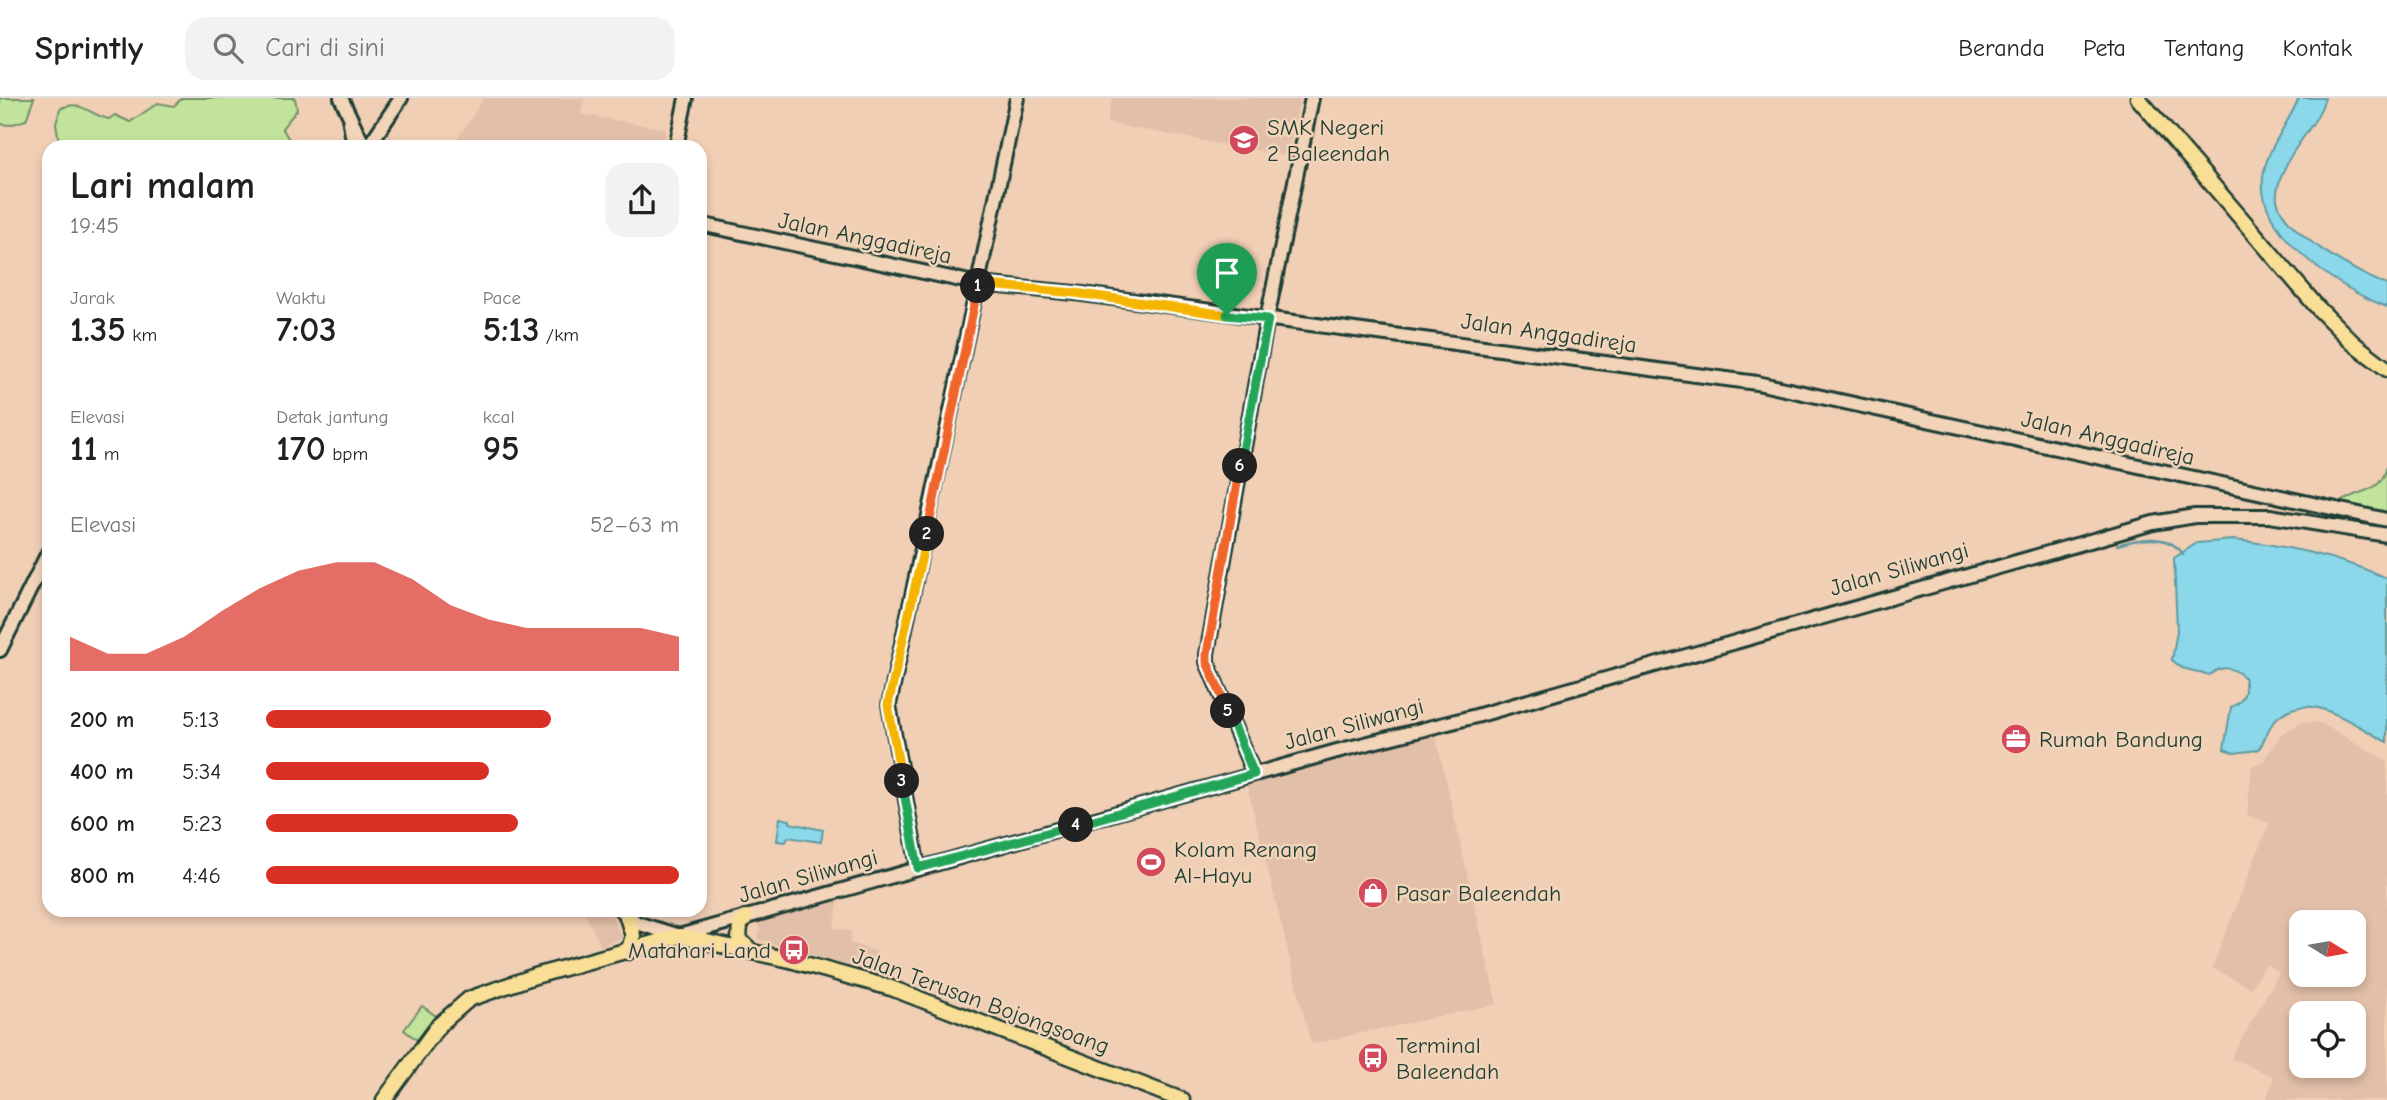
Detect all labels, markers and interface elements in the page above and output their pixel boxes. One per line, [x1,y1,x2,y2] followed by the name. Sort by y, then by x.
[185,17,675,80] search box
[35,29,143,67] text: Sprintly
[209,29,247,67] icon: search
[265,33,385,63] text: Cari di sini
[1958,34,2045,62] text: Beranda
[2083,34,2126,62] text: Peta
[2164,34,2244,62] text: Tentang
[2282,34,2352,62] text: Kontak
[1267,114,1390,167] place label: SMK Negeri 2 Baleendah
[1227,123,1261,157] school or university icon: SMK Negeri 2 Baleendah
[605,163,679,237] button: share
[70,164,255,208] text: Lari malam
[776,206,954,270] street label: Jalan Anggadireja
[70,212,119,239] text: 19:45
[1197,243,1257,315] pin
[1208,254,1246,292] icon: arrive
[960,268,996,304] pin: 1
[974,274,981,296] text: 1
[70,287,115,309] text: Jarak
[276,287,326,309] text: Waktu
[483,287,521,309] text: Pace
[1460,307,1638,359] street label: Jalan Anggadireja
[70,309,126,350] text: 1.35
[276,309,337,350] text: 7:03
[483,309,540,350] text: 5:13
[126,324,157,346] text: km
[540,324,579,346] text: /km
[2019,405,2197,471] street label: Jalan Anggadireja
[70,406,125,428] text: Elevasi
[276,406,389,428] text: Detak jantung
[483,406,515,428] text: kcal
[70,428,98,469] text: 11
[276,428,326,469] text: 170
[483,428,520,469] text: 95
[98,443,120,465] text: m
[326,443,368,465] text: bpm
[1222,448,1258,484] pin: 6
[1235,454,1244,476] text: 6
[70,511,136,538] text: Elevasi
[590,511,679,538] text: 52–63 m
[909,516,944,551] pin: 2
[922,522,931,544] text: 2
[1826,536,1972,602] street label: Jalan Siliwangi
[1281,692,1427,756] street label: Jalan Siliwangi
[1210,694,1246,728] pin: 5
[1222,699,1233,721] text: 5
[70,706,134,733] text: 200 m
[182,706,219,733] text: 5:13
[1999,722,2033,756] office icon: Rumah Bandung
[2039,726,2203,753] place label: Rumah Bandung
[70,758,134,785] text: 400 m
[182,758,221,785] text: 5:34
[884,764,920,798] pin: 3
[897,769,906,791] text: 3
[1058,808,1094,842] pin: 4
[70,810,135,837] text: 600 m
[182,810,222,837] text: 5:23
[1071,813,1080,835] text: 4
[1174,836,1317,889] place label: Kolam Renang Al-Hayu
[735,843,881,909] street label: Jalan Siliwangi
[1134,845,1168,879] sports icon: Kolam Renang Al-Hayu
[70,862,135,889] text: 800 m
[182,862,221,889] text: 4:46
[1356,876,1390,910] shop icon: Pasar Baleendah
[1396,880,1561,907] place label: Pasar Baleendah
[2289,910,2366,987] north arrow
[2289,910,2366,1078] map controls
[777,933,811,967] bus stop icon: Matahari Land
[628,937,771,964] place label: Matahari Land
[849,942,1113,1060] street label: Jalan Terusan Bojongsoang
[2289,1001,2366,1078] button: locate
[1396,1032,1499,1085] place label: Terminal Baleendah
[1356,1041,1390,1075] bus stop icon: Terminal Baleendah

